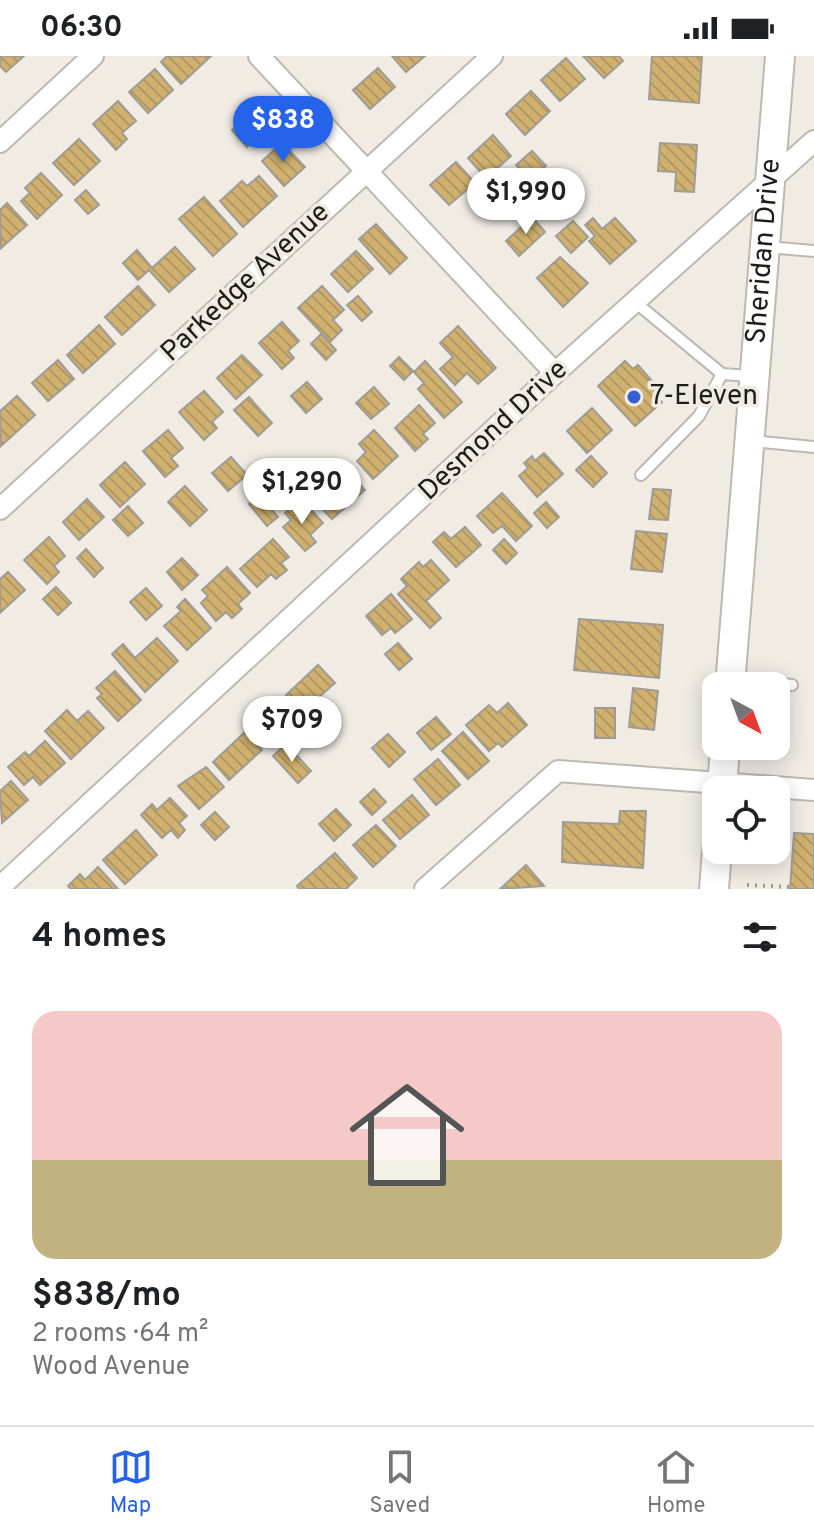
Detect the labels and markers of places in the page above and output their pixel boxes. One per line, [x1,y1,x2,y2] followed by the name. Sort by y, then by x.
[236,96,330,164] pin: $838
[461,168,591,236] pin: $1,990
[650,379,758,415] place label: 7-Eleven
[625,388,643,406] marker: 7-Eleven
[237,458,367,526] pin: $1,290
[245,696,339,764] pin: $709

